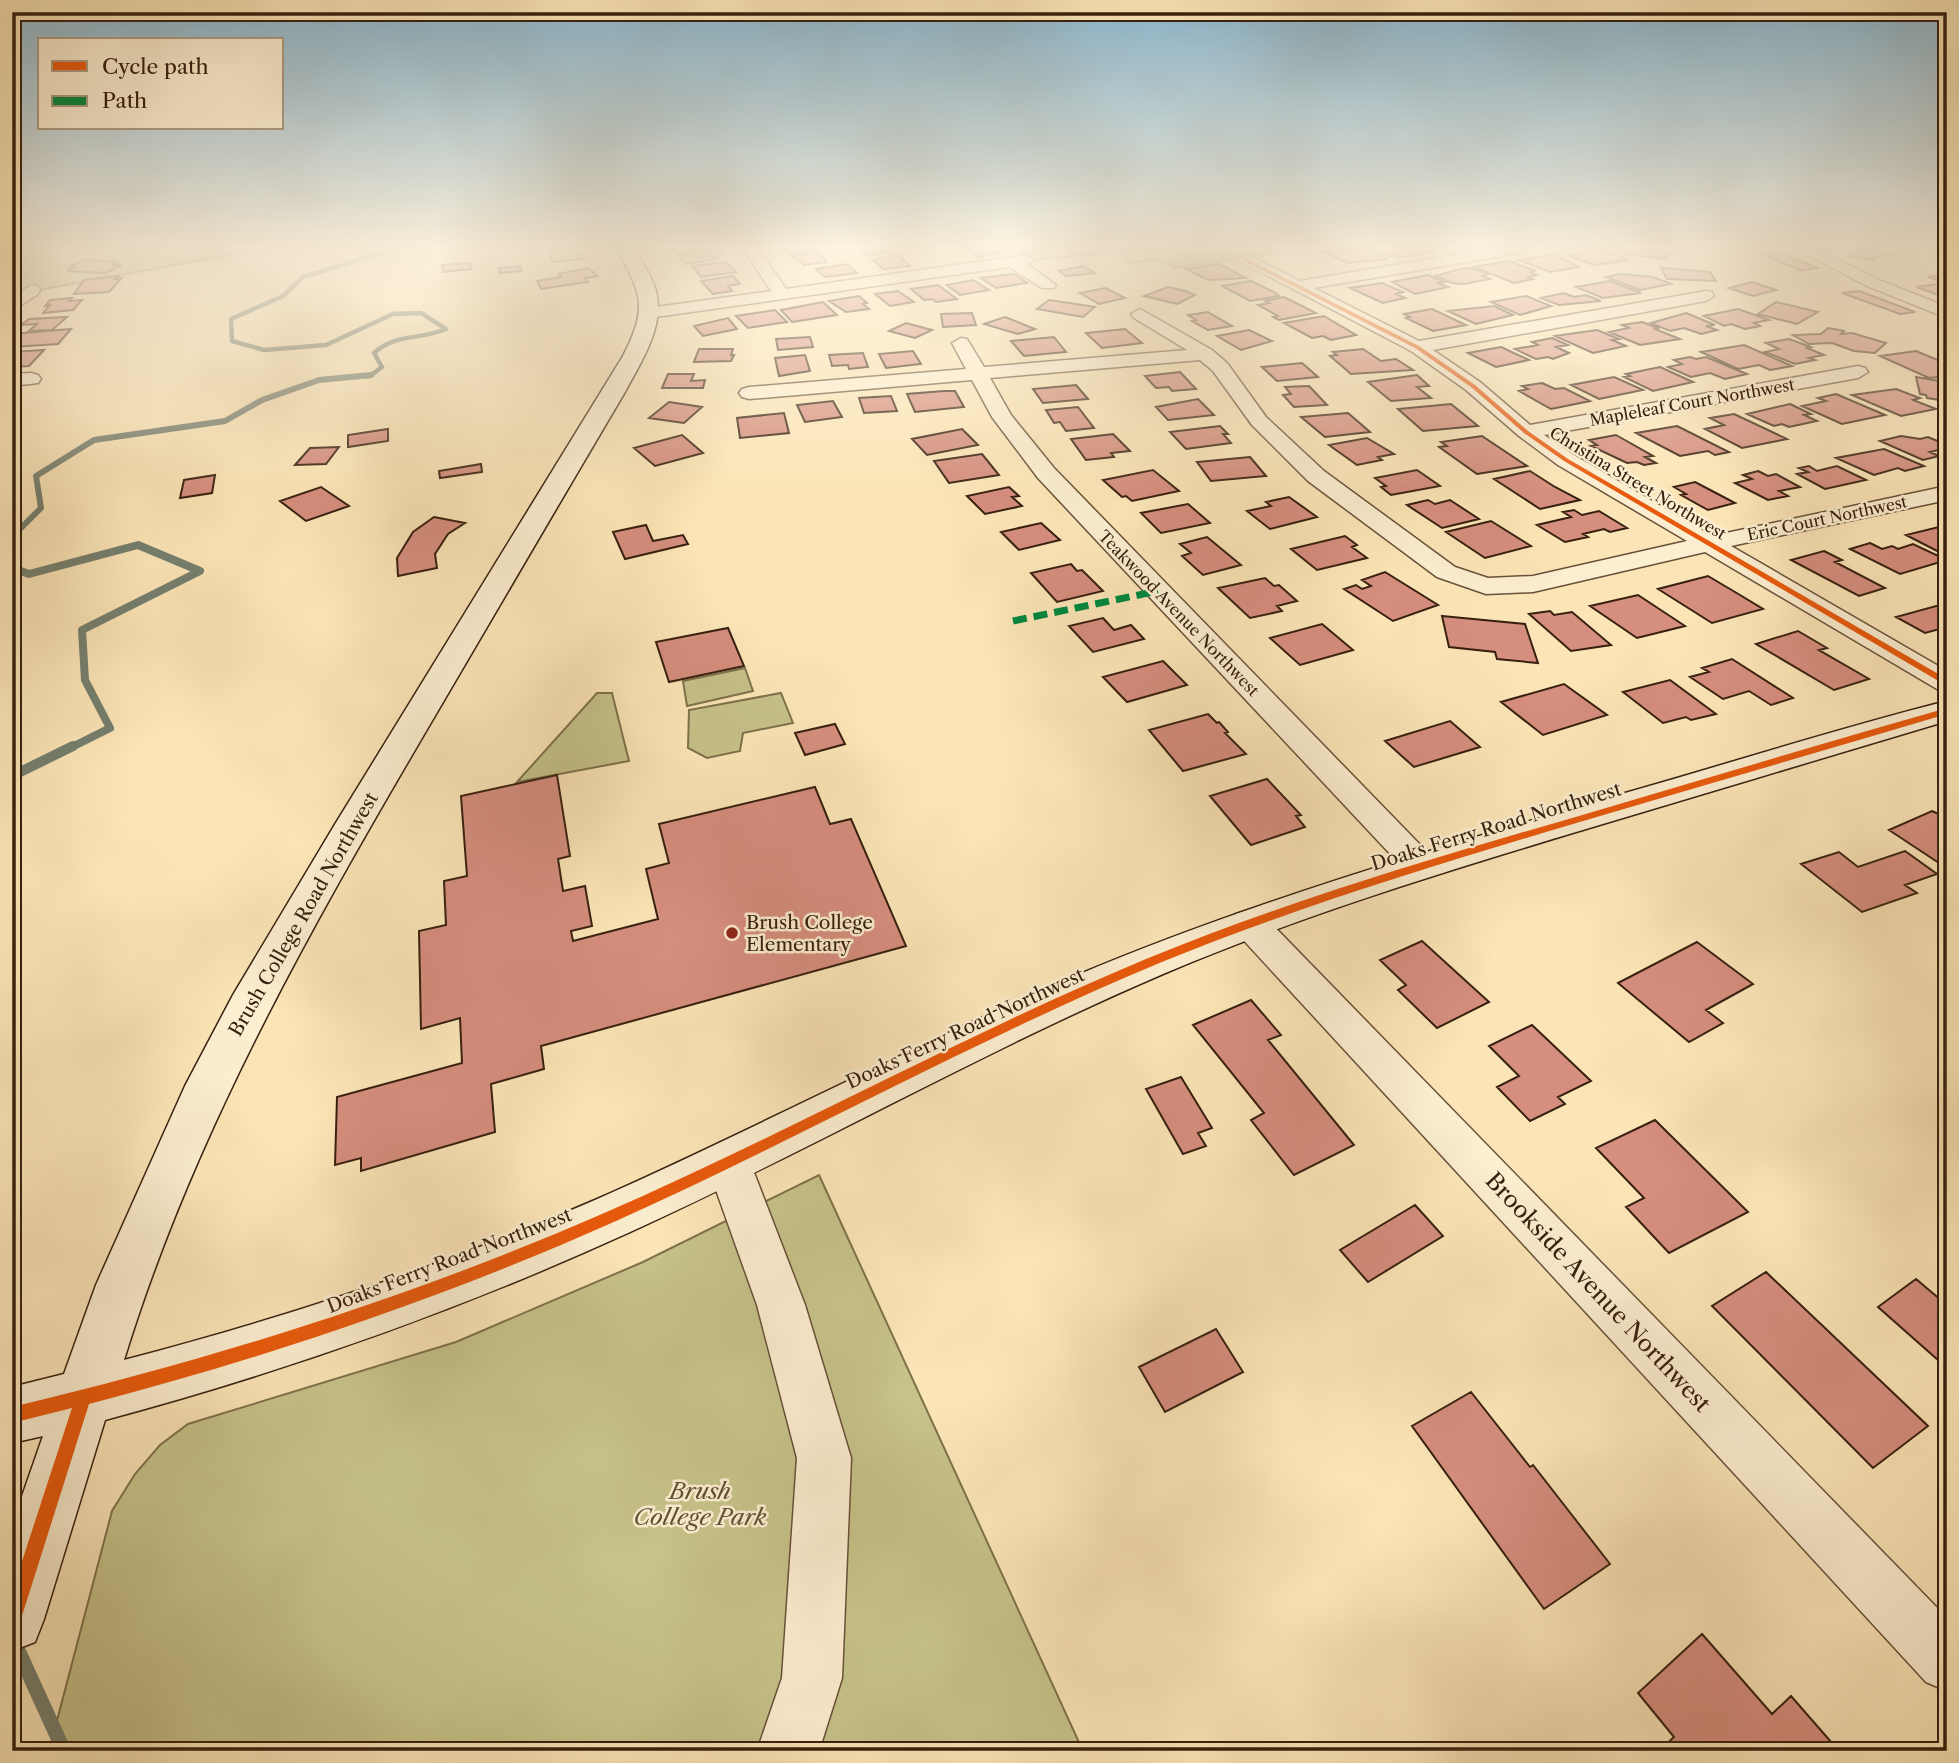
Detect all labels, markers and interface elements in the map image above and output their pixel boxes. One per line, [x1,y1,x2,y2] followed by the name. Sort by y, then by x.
[38,38,284,130] legend
[102,54,209,79] text: Cycle path
[102,88,147,113] text: Path
[1588,374,1796,430] street label: Mapleleaf Court Northwest
[1546,422,1730,544] street label: Christina Street Northwest
[1745,491,1909,545] street label: Eric Court Northwest
[1094,526,1264,700] street label: Teakwood Avenue Northwest
[1368,777,1624,876] street label: Doaks Ferry Road Northwest
[224,788,383,1040] street label: Brush College Road Northwest
[746,911,873,956] place label: Brush College Elementary
[724,925,740,941] marker: Brush College Elementary
[842,963,1088,1094] street label: Doaks Ferry Road Northwest
[1480,1166,1716,1418] street label: Brookside Avenue Northwest
[324,1203,575,1318] street label: Doaks Ferry Road Northwest
[634,1477,766,1531] park label: Brush College Park

